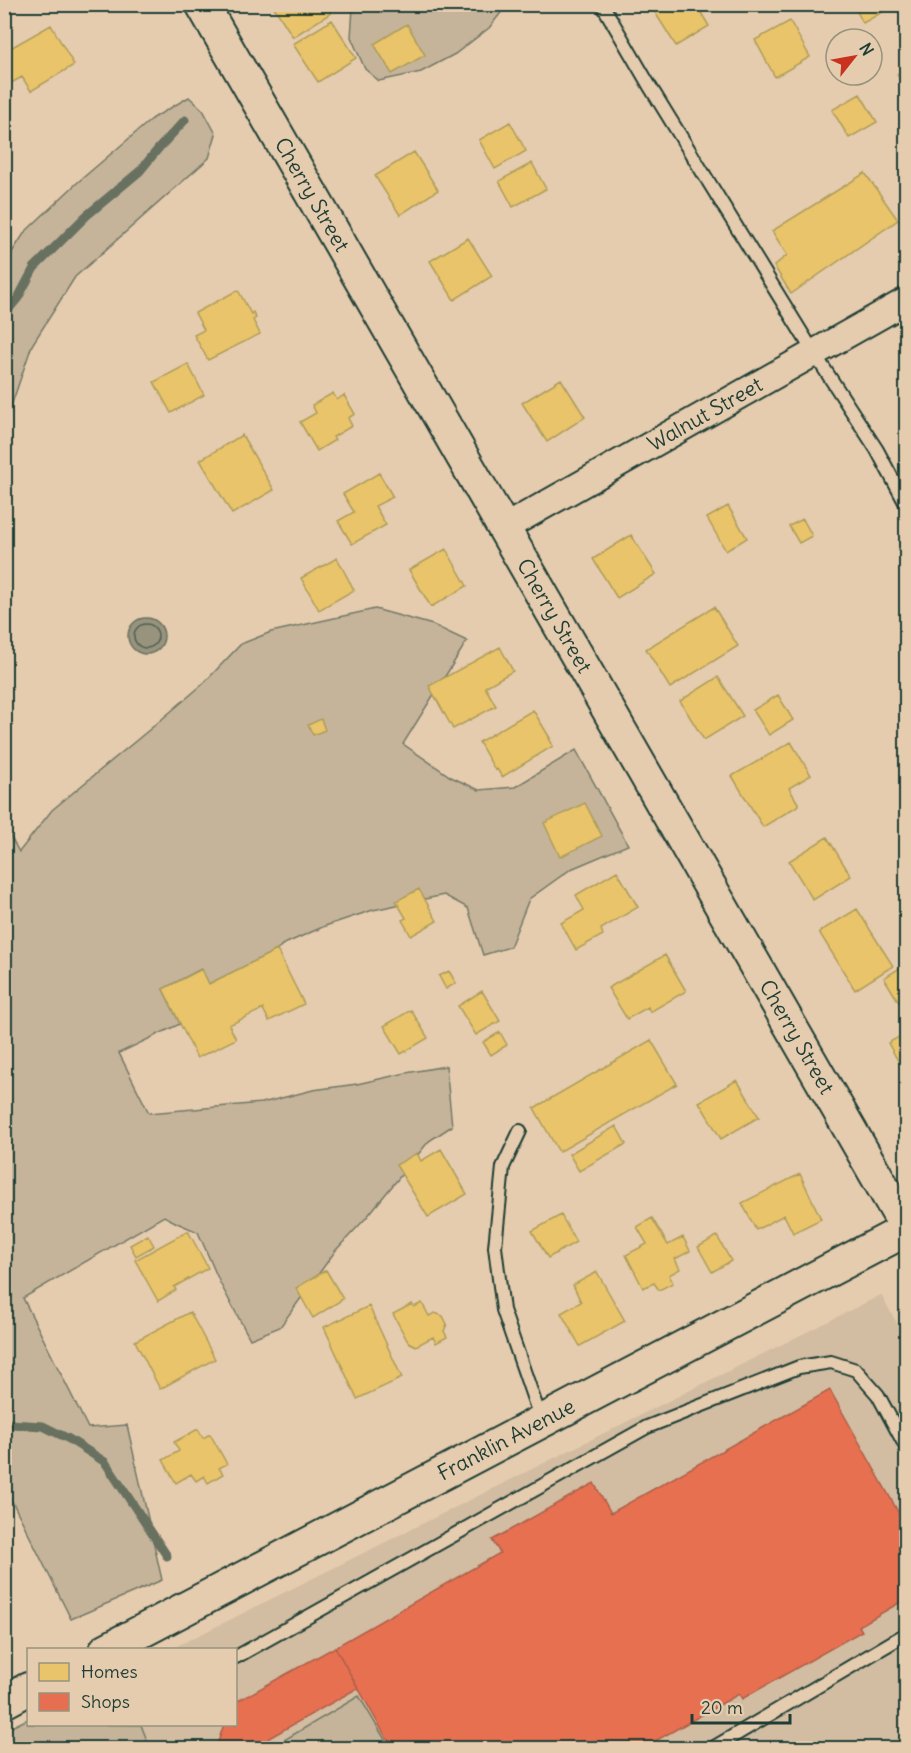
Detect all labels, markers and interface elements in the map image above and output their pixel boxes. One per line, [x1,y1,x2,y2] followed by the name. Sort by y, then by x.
[824,27,884,87] north arrow
[855,39,878,59] text: N
[269,132,356,256] street label: Cherry Street
[643,371,767,457] street label: Walnut Street
[511,554,598,678] street label: Cherry Street
[754,975,841,1099] street label: Cherry Street
[433,1392,579,1487] street label: Franklin Avenue
[27,1648,237,1726] legend
[81,1660,138,1683] text: Homes
[692,1687,790,1725] scale bar
[81,1690,130,1713] text: Shops
[701,1696,743,1719] text: 20 m

